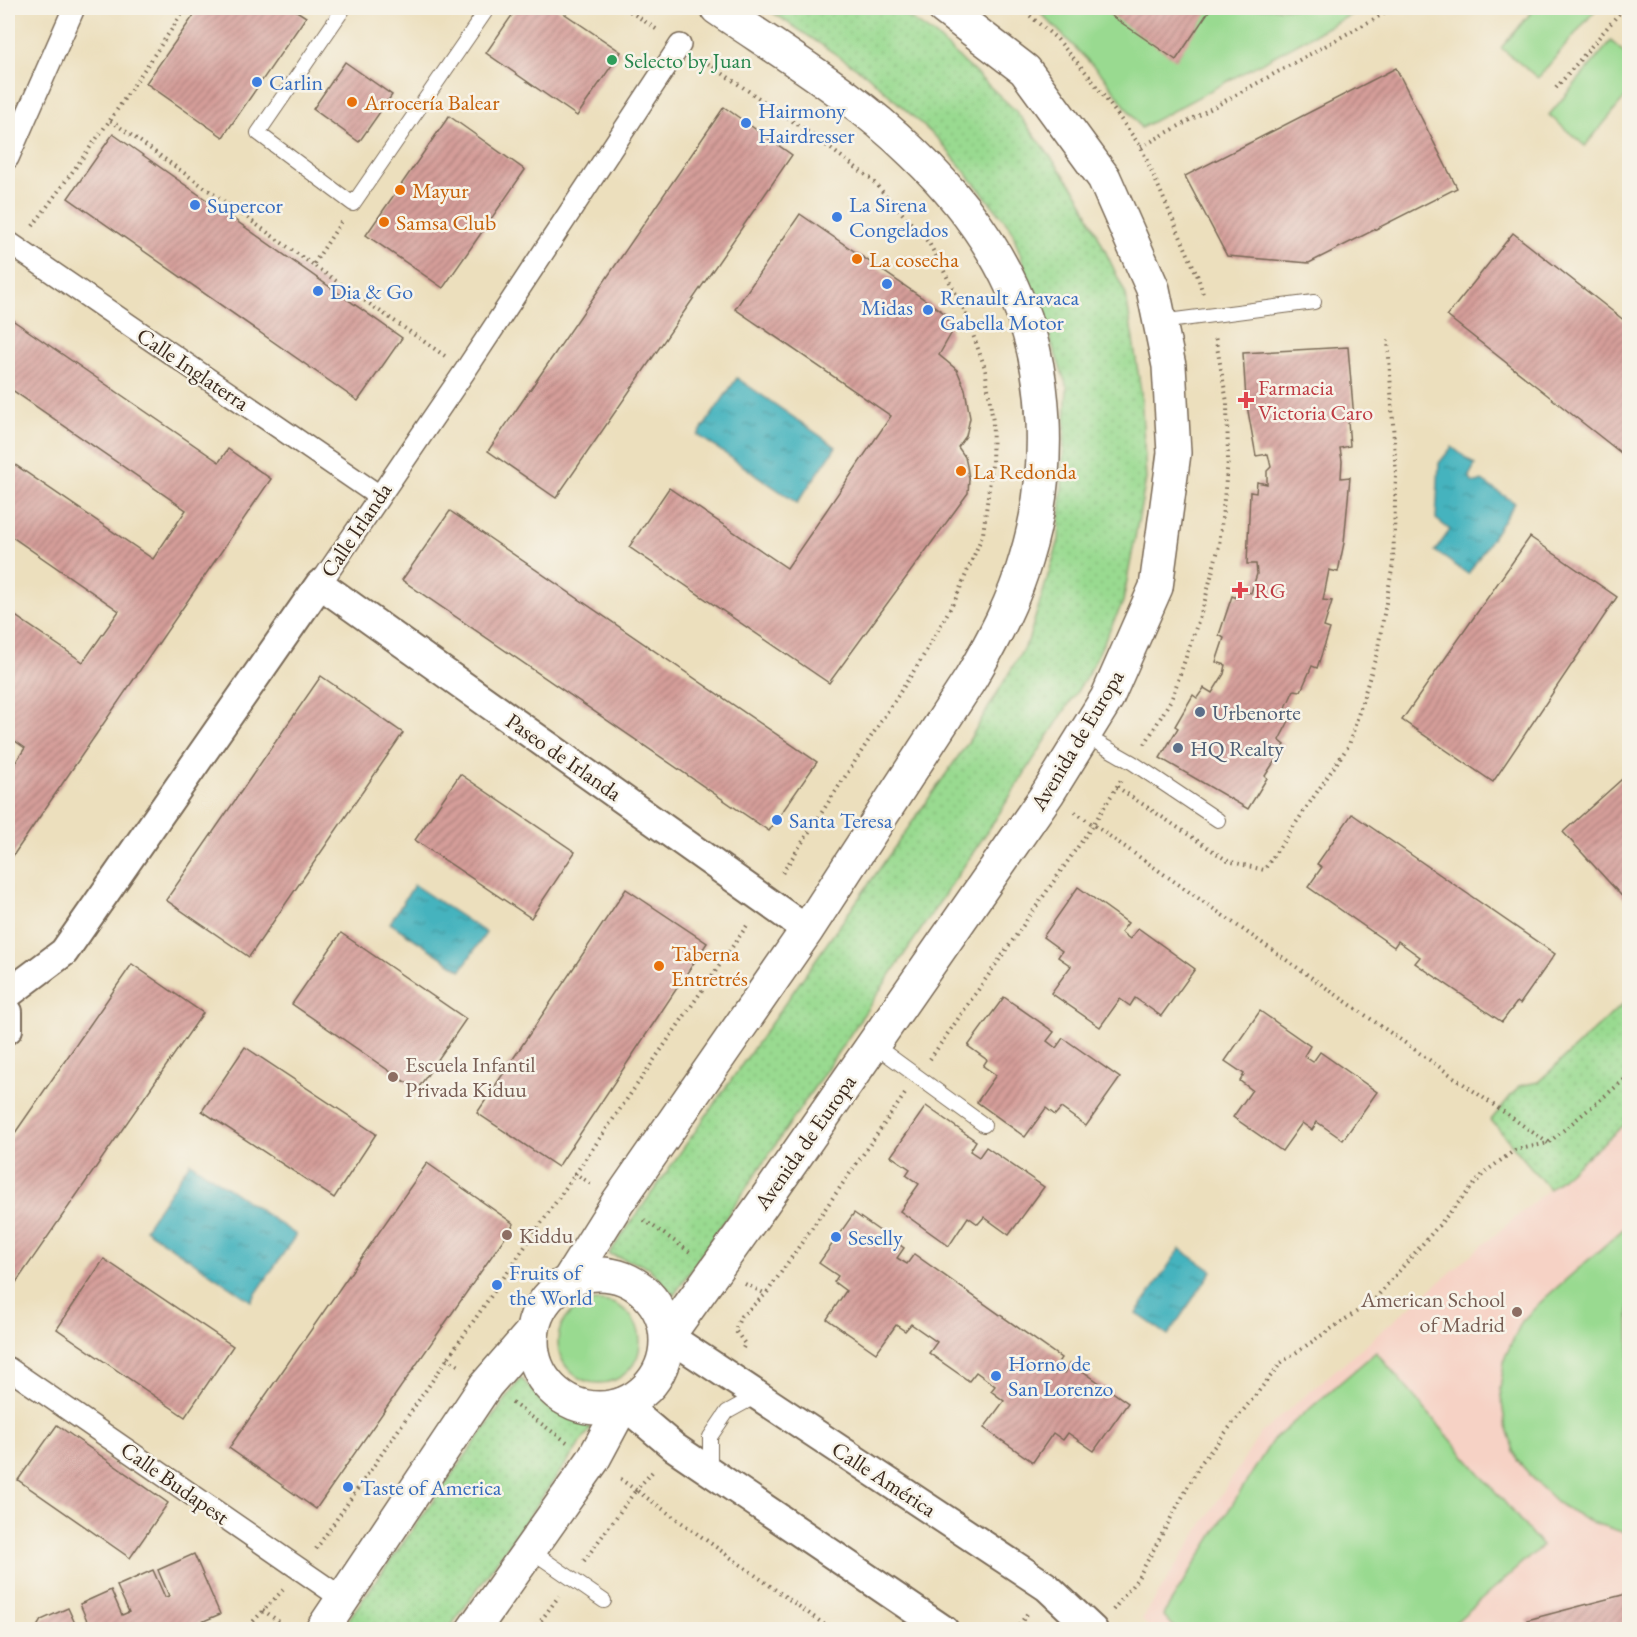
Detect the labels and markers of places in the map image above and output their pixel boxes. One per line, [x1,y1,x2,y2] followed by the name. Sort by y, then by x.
[624,46,752,75] place label: Selecto by Juan
[605,53,619,67] marker: Selecto by Juan
[269,68,323,97] place label: Carlin
[250,75,264,89] marker: Carlin
[363,88,500,117] place label: Arrocería Balear
[345,95,359,109] marker: Arrocería Balear
[758,96,855,150] place label: Hairmony Hairdresser
[739,116,753,130] marker: Hairmony Hairdresser
[412,176,469,205] place label: Mayur
[393,183,407,197] marker: Mayur
[849,190,948,244] place label: La Sirena Congelados
[207,191,284,220] place label: Supercor
[188,198,202,212] marker: Supercor
[396,208,496,237] place label: Samsa Club
[830,210,844,224] marker: La Sirena Congelados
[377,215,391,229] marker: Samsa Club
[869,245,959,274] place label: La cosecha
[850,252,864,266] marker: La cosecha
[330,277,413,306] place label: Dia & Go
[880,277,894,291] marker: Midas
[940,283,1079,337] place label: Renault Aravaca Gabella Motor
[311,284,325,298] marker: Dia & Go
[861,293,913,322] place label: Midas
[921,303,935,317] marker: Renault Aravaca Gabella Motor
[1258,373,1373,427] place label: Farmacia Victoria Caro
[1239,393,1253,407] marker: Farmacia Victoria Caro
[973,457,1077,486] place label: La Redonda
[954,464,968,478] marker: La Redonda
[1254,576,1286,605] place label: RG
[1231,581,1249,599] marker: RG
[1212,698,1301,727] place label: Urbenorte
[1193,705,1207,719] marker: Urbenorte
[1190,734,1284,763] place label: HQ Realty
[1171,741,1185,755] marker: HQ Realty
[789,806,893,835] place label: Santa Teresa
[770,813,784,827] marker: Santa Teresa
[671,939,748,993] place label: Taberna Entretrés
[652,959,666,973] marker: Taberna Entretrés
[405,1050,536,1104] place label: Escuela Infantil Privada Kiduu
[386,1070,400,1084] marker: Escuela Infantil Privada Kiduu
[519,1221,574,1250] place label: Kiddu
[848,1223,903,1252] place label: Seselly
[500,1228,514,1242] marker: Kiddu
[829,1230,843,1244] marker: Seselly
[509,1258,594,1312] place label: Fruits of the World
[490,1278,504,1292] marker: Fruits of the World
[1360,1285,1506,1339] place label: American School of Madrid
[1510,1305,1524,1319] marker: American School of Madrid
[1008,1349,1114,1403] place label: Horno de San Lorenzo
[989,1369,1003,1383] marker: Horno de San Lorenzo
[360,1473,502,1502] place label: Taste of America
[341,1480,355,1494] marker: Taste of America

